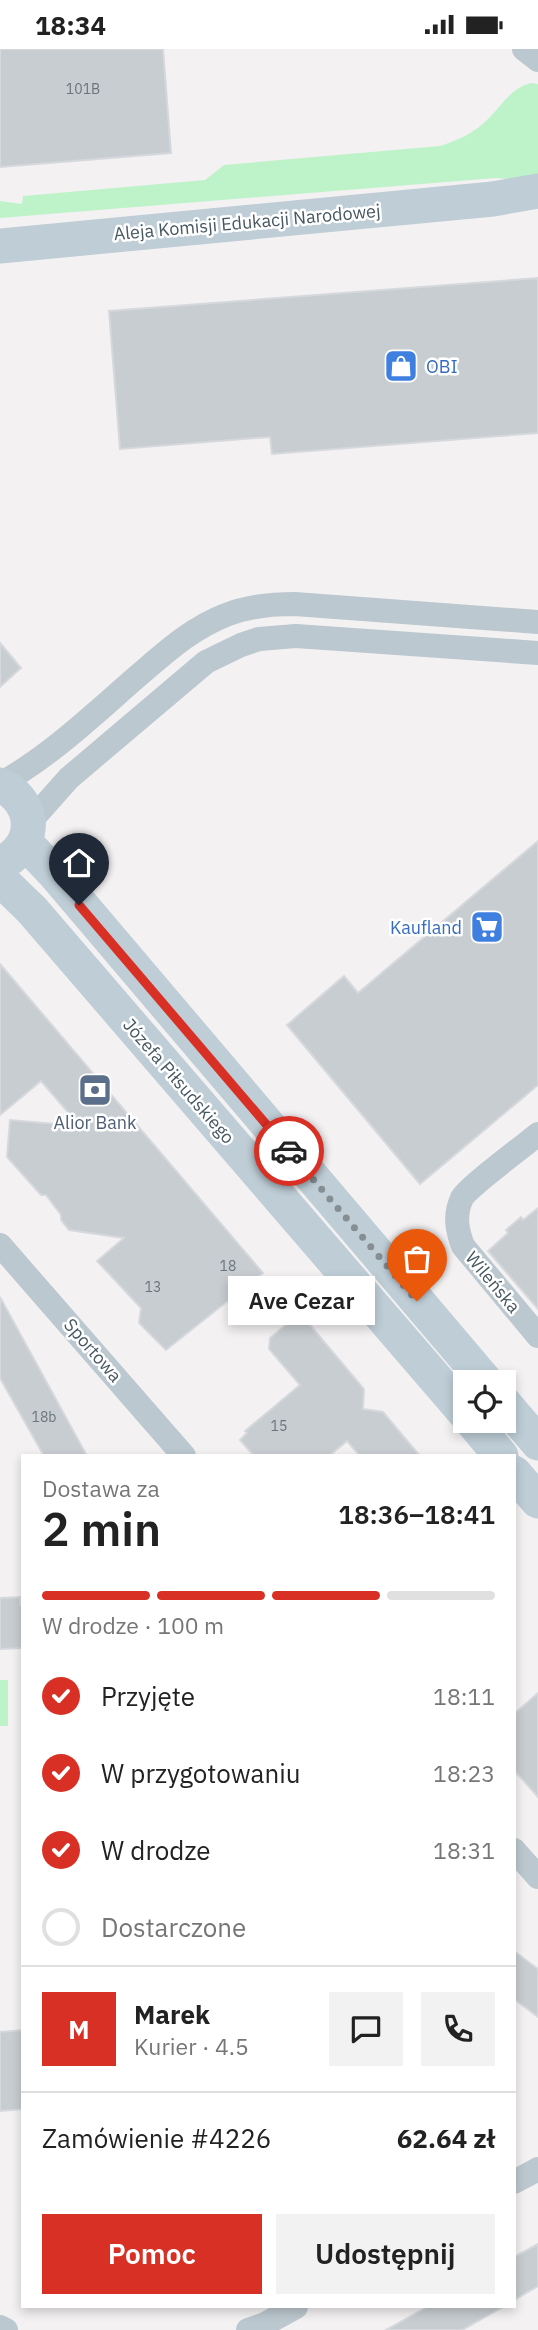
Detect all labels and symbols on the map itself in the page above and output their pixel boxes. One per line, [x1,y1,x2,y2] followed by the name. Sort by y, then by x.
[66,80,100,98] house number: 101B
[113,199,381,245] street label: Aleja Komisji Edukacji Narodowej
[382,347,420,385] shop icon: OBI
[426,355,458,378] place label: OBI
[49,833,109,905] pin
[468,908,506,946] supermarket icon: Kaufland
[390,916,462,939] place label: Kaufland
[118,1014,240,1148] street label: Józefa Piłsudskiego
[76,1071,114,1109] bank icon: Alior Bank
[54,1111,137,1134] place label: Alior Bank
[254,1116,324,1186] courier
[387,1229,447,1301] pin
[461,1247,526,1318] street label: Wileńska
[220,1257,236,1275] house number: 18
[228,1277,375,1325] callout: Ave Cezar
[145,1278,161,1296] house number: 13
[59,1313,127,1387] street label: Sportowa
[32,1408,56,1426] house number: 18b
[271,1417,287,1435] house number: 15

